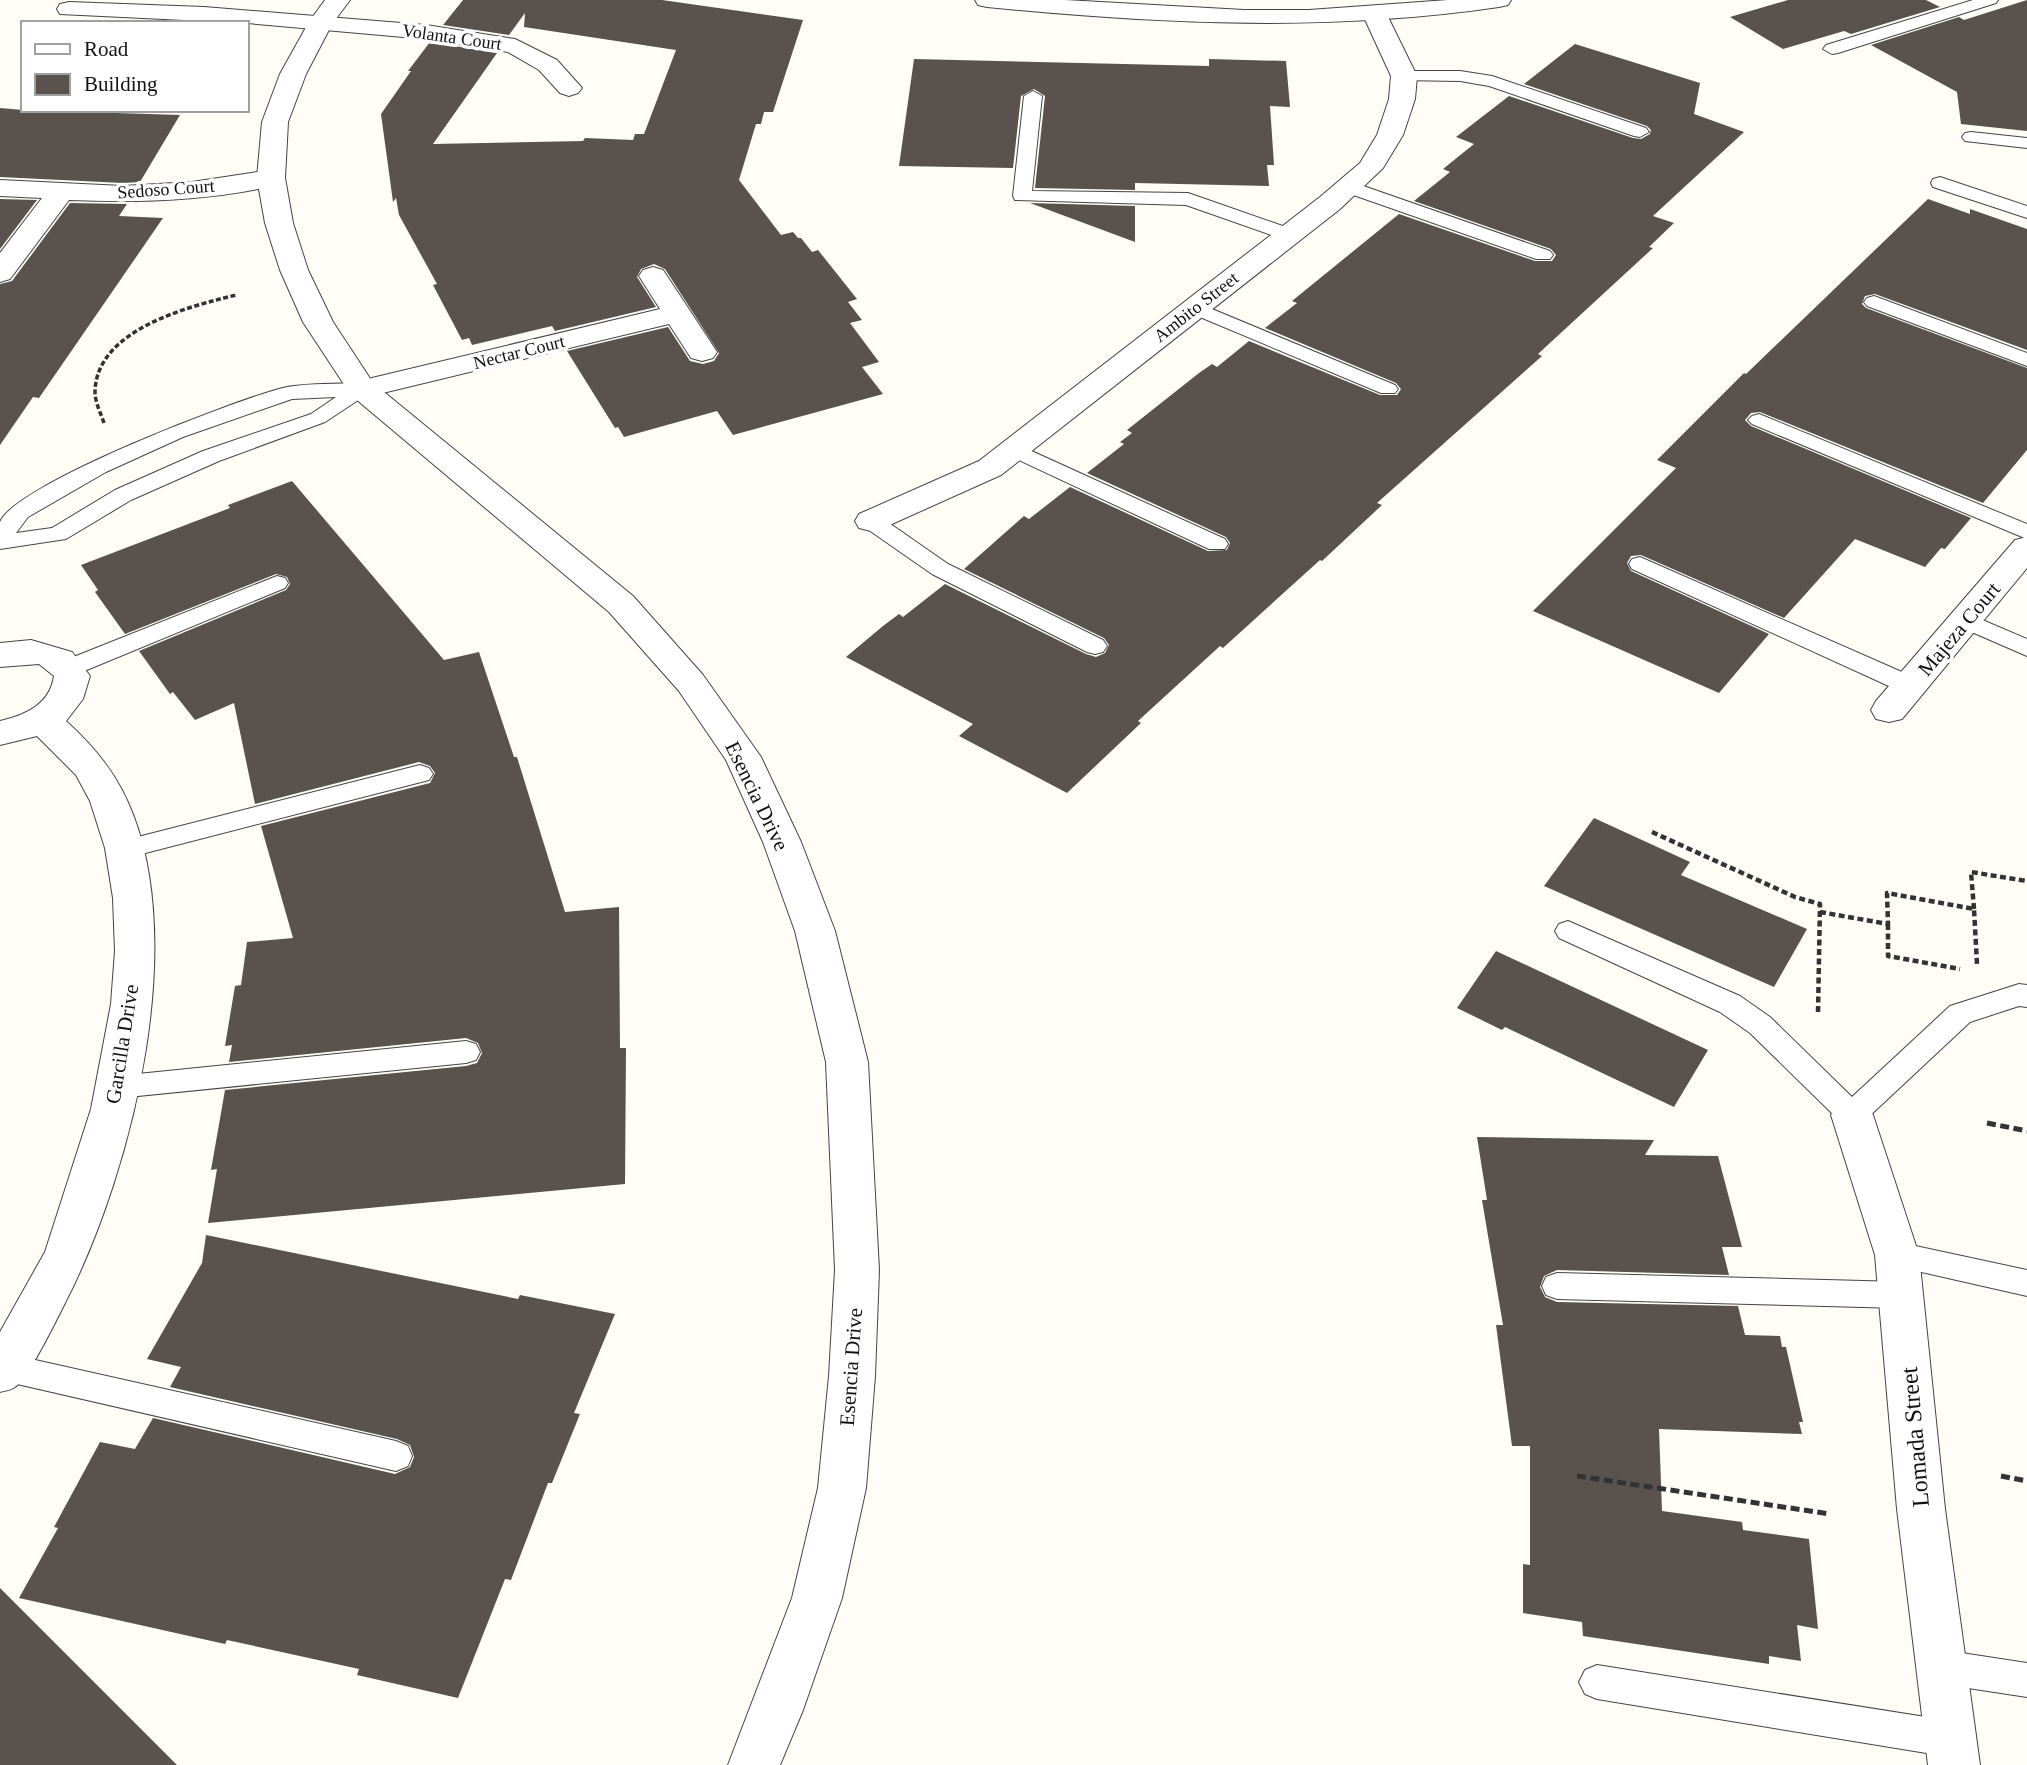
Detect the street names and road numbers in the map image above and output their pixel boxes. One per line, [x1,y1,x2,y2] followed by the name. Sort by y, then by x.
[401,20,503,54] street label: Volanta Court
[117,176,215,202] street label: Sedoso Court
[1150,268,1242,346] street label: Ambito Street
[471,331,567,373] street label: Nectar Court
[1913,577,2005,681] street label: Majeza Court
[720,738,794,854] street label: Esencia Drive
[101,983,143,1105] street label: Garcilla Drive
[835,1307,867,1427] street label: Esencia Drive
[1896,1366,1934,1508] street label: Lomada Street

